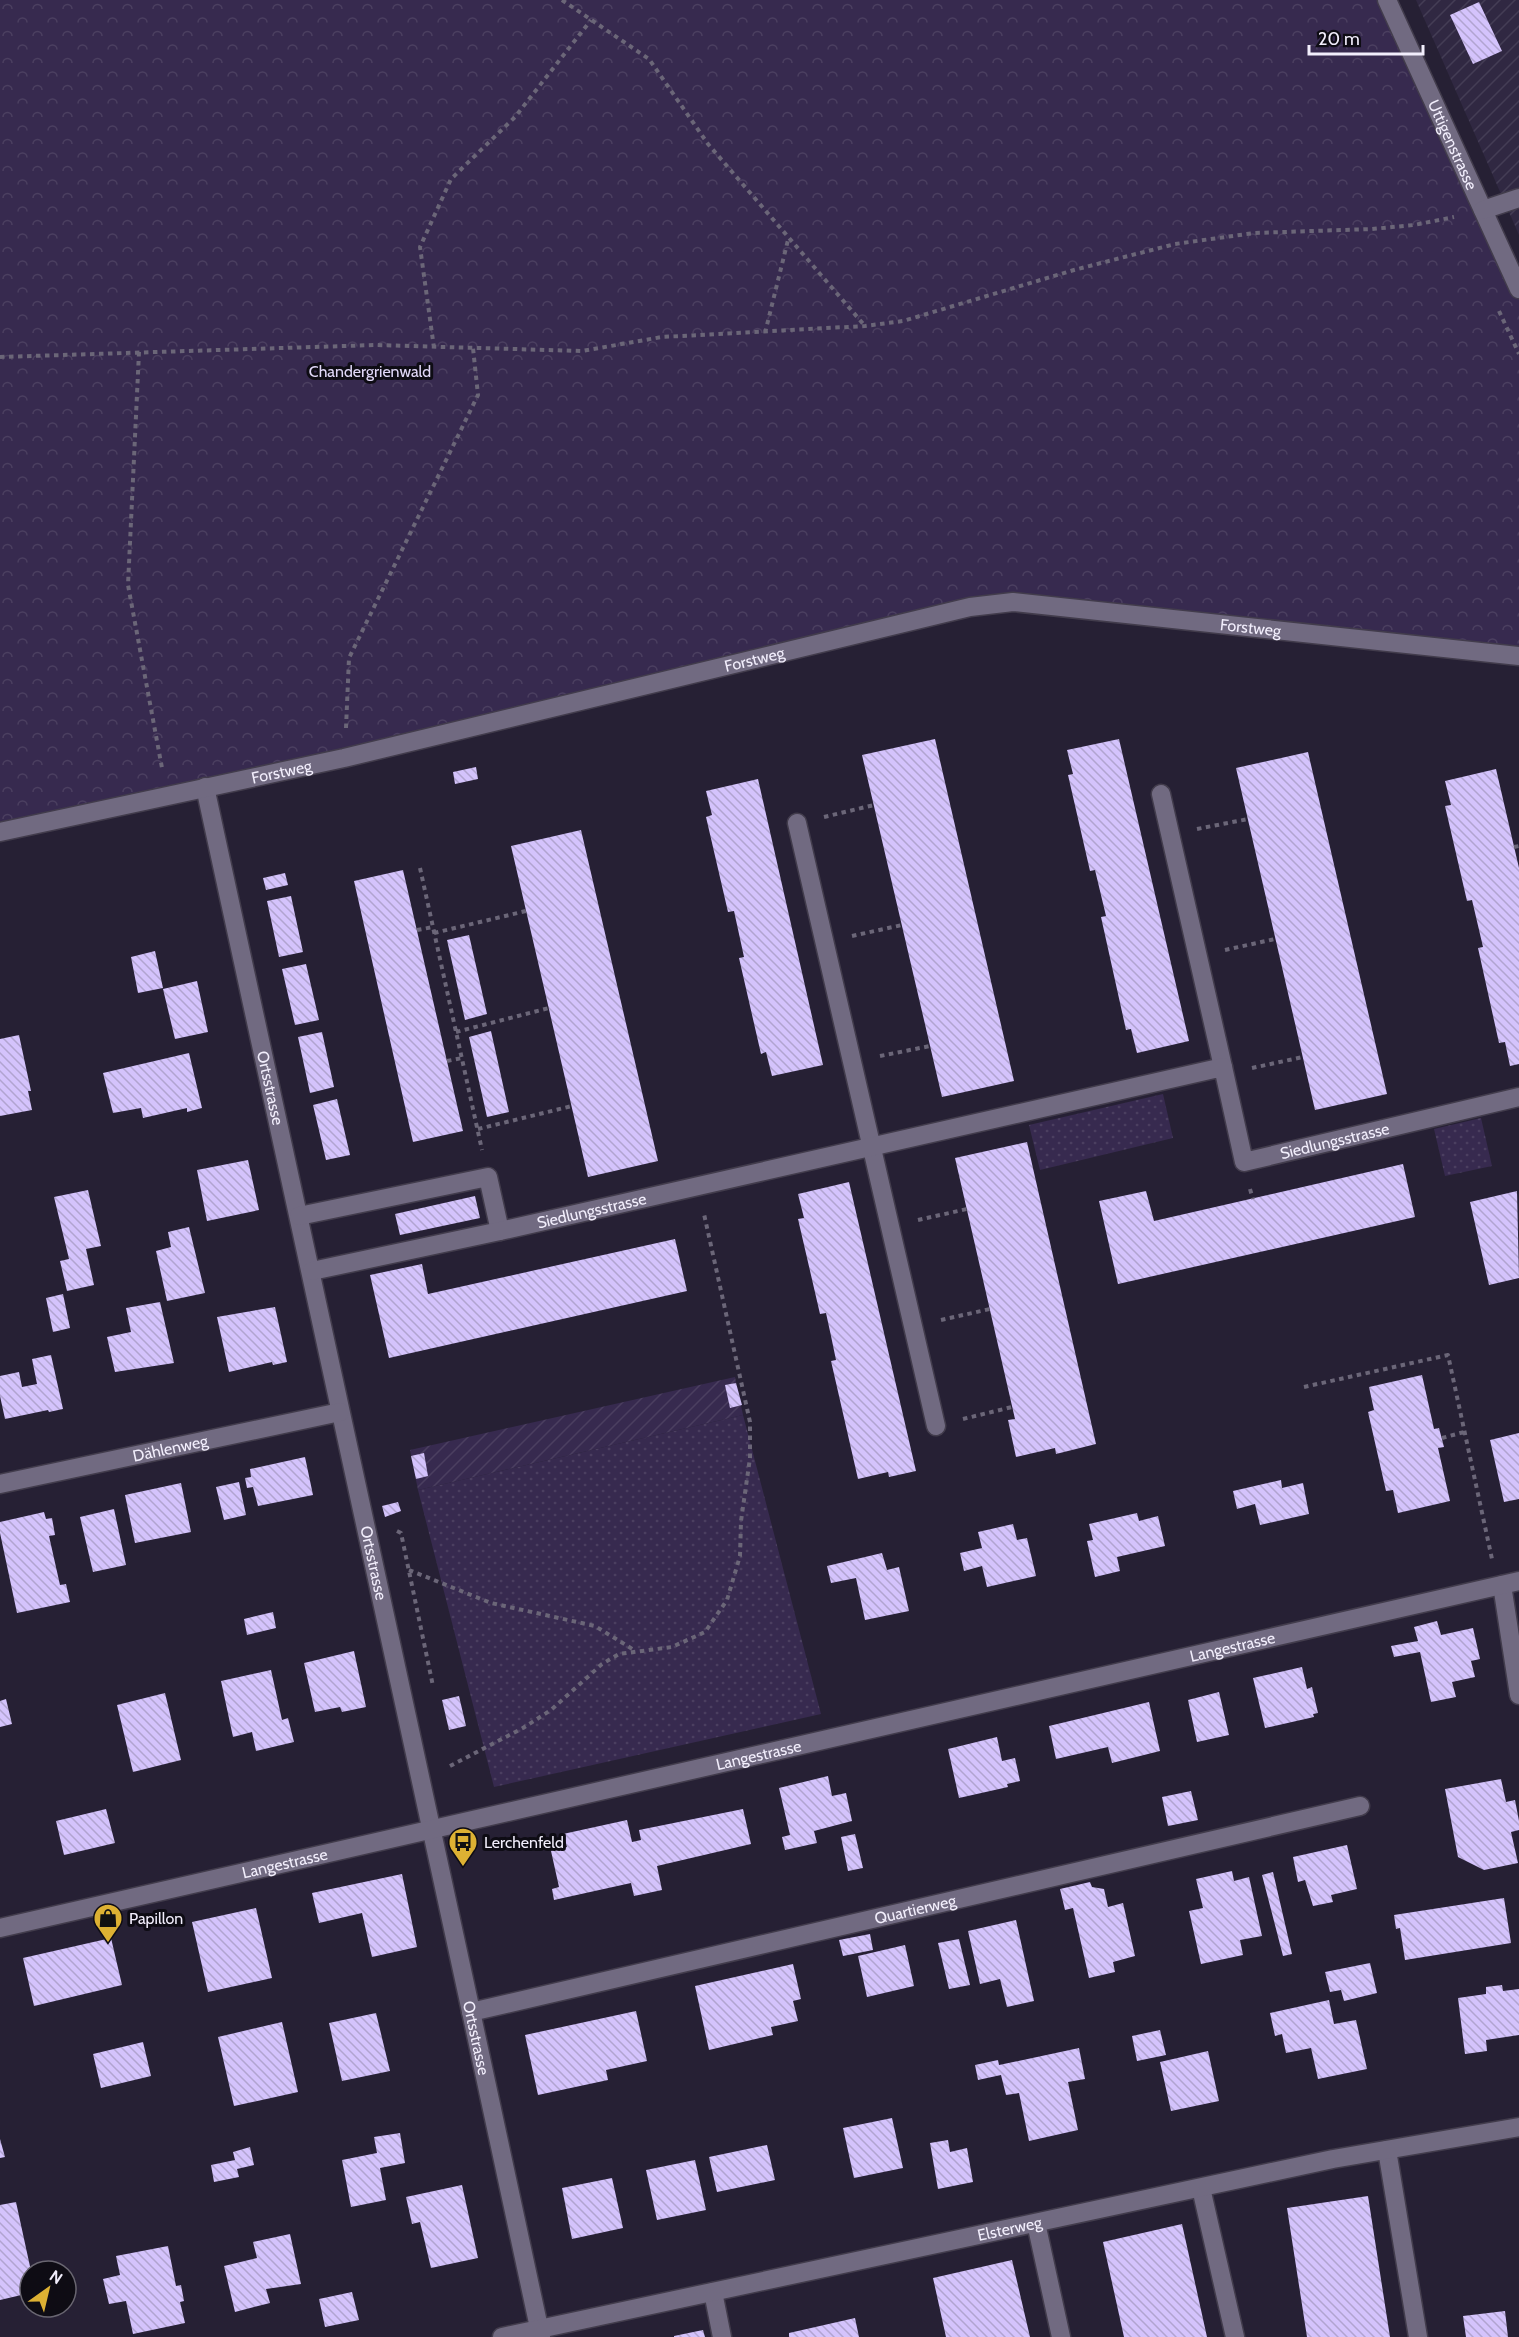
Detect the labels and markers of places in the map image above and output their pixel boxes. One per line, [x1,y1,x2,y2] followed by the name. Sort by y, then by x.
[447,1826,479,1868] bus stop icon: Lerchenfeld
[484,1833,564,1852] place label: Lerchenfeld
[92,1902,124,1944] shop icon: Papillon
[129,1909,183,1928] place label: Papillon

